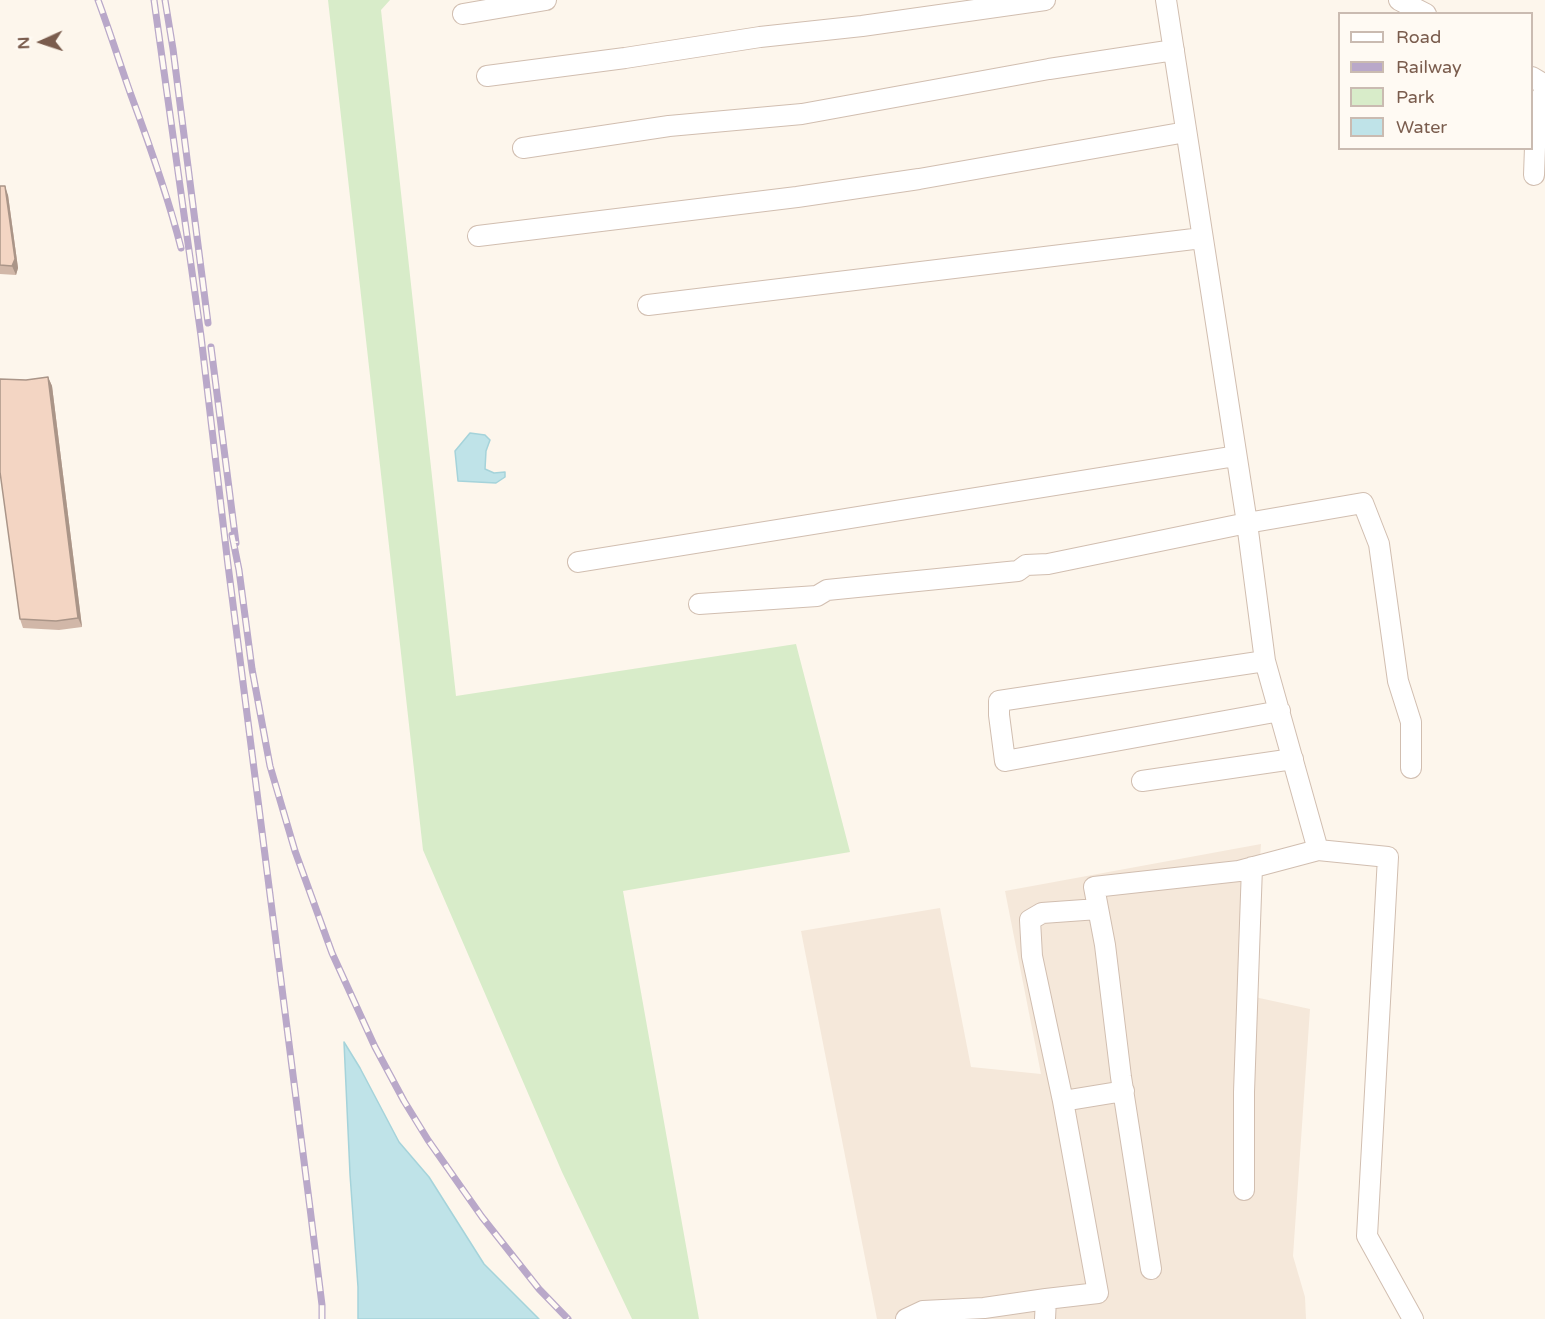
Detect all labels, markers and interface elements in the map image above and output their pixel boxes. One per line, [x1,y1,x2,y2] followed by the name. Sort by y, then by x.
[12,12,72,72] north arrow
[1338,12,1533,150] legend
[1396,26,1441,48] text: Road
[14,36,34,50] text: N
[1396,56,1462,78] text: Railway
[1396,86,1434,108] text: Park
[1396,116,1447,138] text: Water

